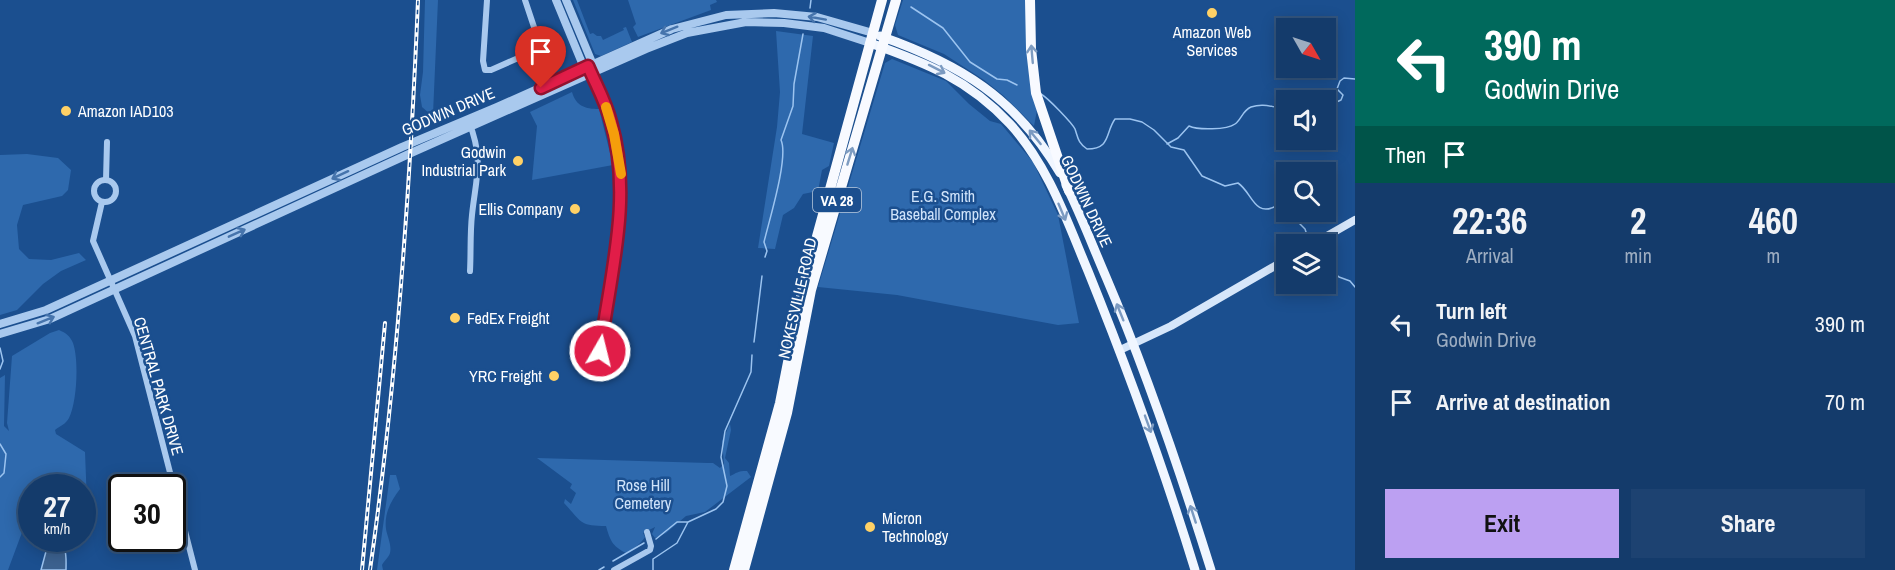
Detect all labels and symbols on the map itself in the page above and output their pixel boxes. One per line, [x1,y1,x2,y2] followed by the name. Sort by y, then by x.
[1205,6,1219,20] marker: Amazon Web Services
[807,12,827,23] one-way arrow
[1276,18,1336,78] north arrow
[1172,21,1251,61] place label: Amazon Web Services
[661,25,679,36] one-way arrow
[515,26,566,88] pin
[1026,45,1037,65] one-way arrow
[928,63,945,75] one-way arrow
[398,82,498,140] street label: GODWIN DRIVE
[77,100,174,122] place label: Amazon IAD103
[59,104,73,118] marker: Amazon IAD103
[1029,129,1042,145] one-way arrow
[421,141,506,181] place label: Godwin Industrial Park
[845,147,856,166] one-way arrow
[1056,151,1118,251] street label: GODWIN DRIVE
[511,154,525,168] marker: Godwin Industrial Park
[332,170,350,181] one-way arrow
[890,185,996,225] park label: E.G. Smith Baseball Complex
[813,188,861,212] road number: VA 28
[478,198,563,220] place label: Ellis Company
[568,202,582,216] marker: Ellis Company
[1058,203,1069,221] one-way arrow
[228,227,246,238] one-way arrow
[772,235,822,361] street label: NOKESVILLE ROAD
[1114,303,1125,321] one-way arrow
[467,307,550,329] place label: FedEx Freight
[448,311,462,325] marker: FedEx Freight
[36,314,55,325] one-way arrow
[129,314,189,458] street label: CENTRAL PARK DRIVE
[568,319,632,383] position arrow
[469,365,542,387] place label: YRC Freight
[547,369,561,383] marker: YRC Freight
[1143,414,1154,433] one-way arrow
[108,474,186,552] speed limit sign: 30
[615,474,672,514] park label: Rose Hill Cemetery
[1187,505,1198,524] one-way arrow
[882,507,949,547] place label: Micron Technology
[863,520,877,534] marker: Micron Technology

